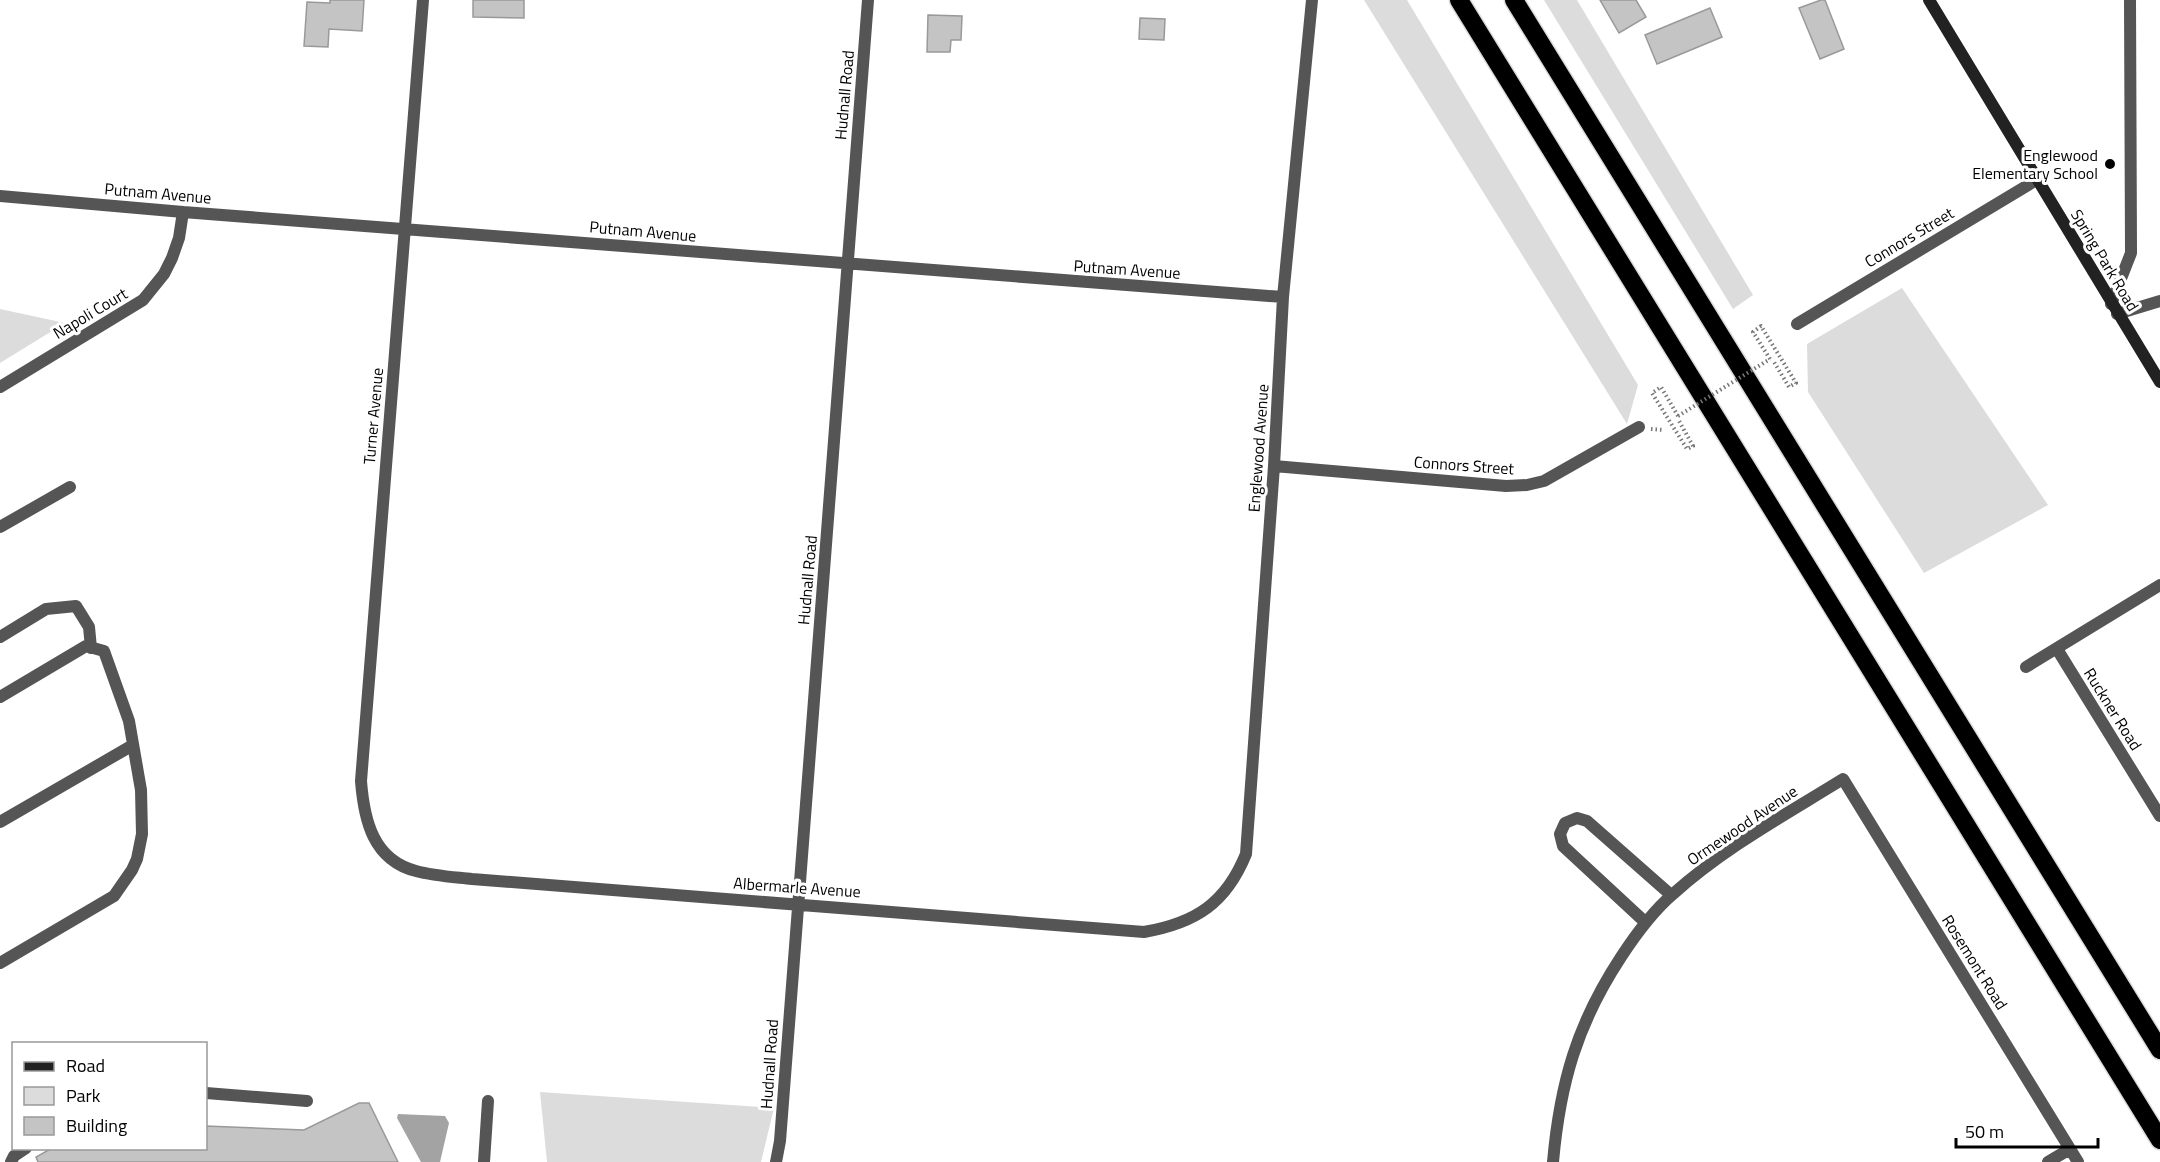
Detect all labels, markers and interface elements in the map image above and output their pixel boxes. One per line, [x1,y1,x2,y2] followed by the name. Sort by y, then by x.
[828,49,860,141] street label: Hudnall Road
[1972,143,2098,185] place label: Englewood Elementary School
[2103,157,2117,171] marker: Englewood Elementary School
[104,176,212,210] street label: Putnam Avenue
[1860,201,1959,273] street label: Connors Street
[2065,204,2145,316] street label: Spring Park Road
[589,214,697,248] street label: Putnam Avenue
[1073,253,1181,285] street label: Putnam Avenue
[48,281,132,345] street label: Napoli Court
[357,367,389,465] street label: Turner Avenue
[1242,383,1274,513] street label: Englewood Avenue
[1413,450,1515,480] street label: Connors Street
[791,534,823,626] street label: Hudnall Road
[2078,663,2148,755] street label: Ruckner Road
[1682,779,1802,871] street label: Ormewood Avenue
[733,871,861,903] street label: Albermarle Avenue
[1936,910,2014,1014] street label: Rosemont Road
[754,1018,784,1110] street label: Hudnall Road
[12,1042,207,1150] legend
[66,1052,105,1079] text: Road
[66,1082,101,1109] text: Park
[1956,1111,2098,1149] scale bar
[66,1112,127,1139] text: Building
[1965,1118,2004,1145] text: 50 m

